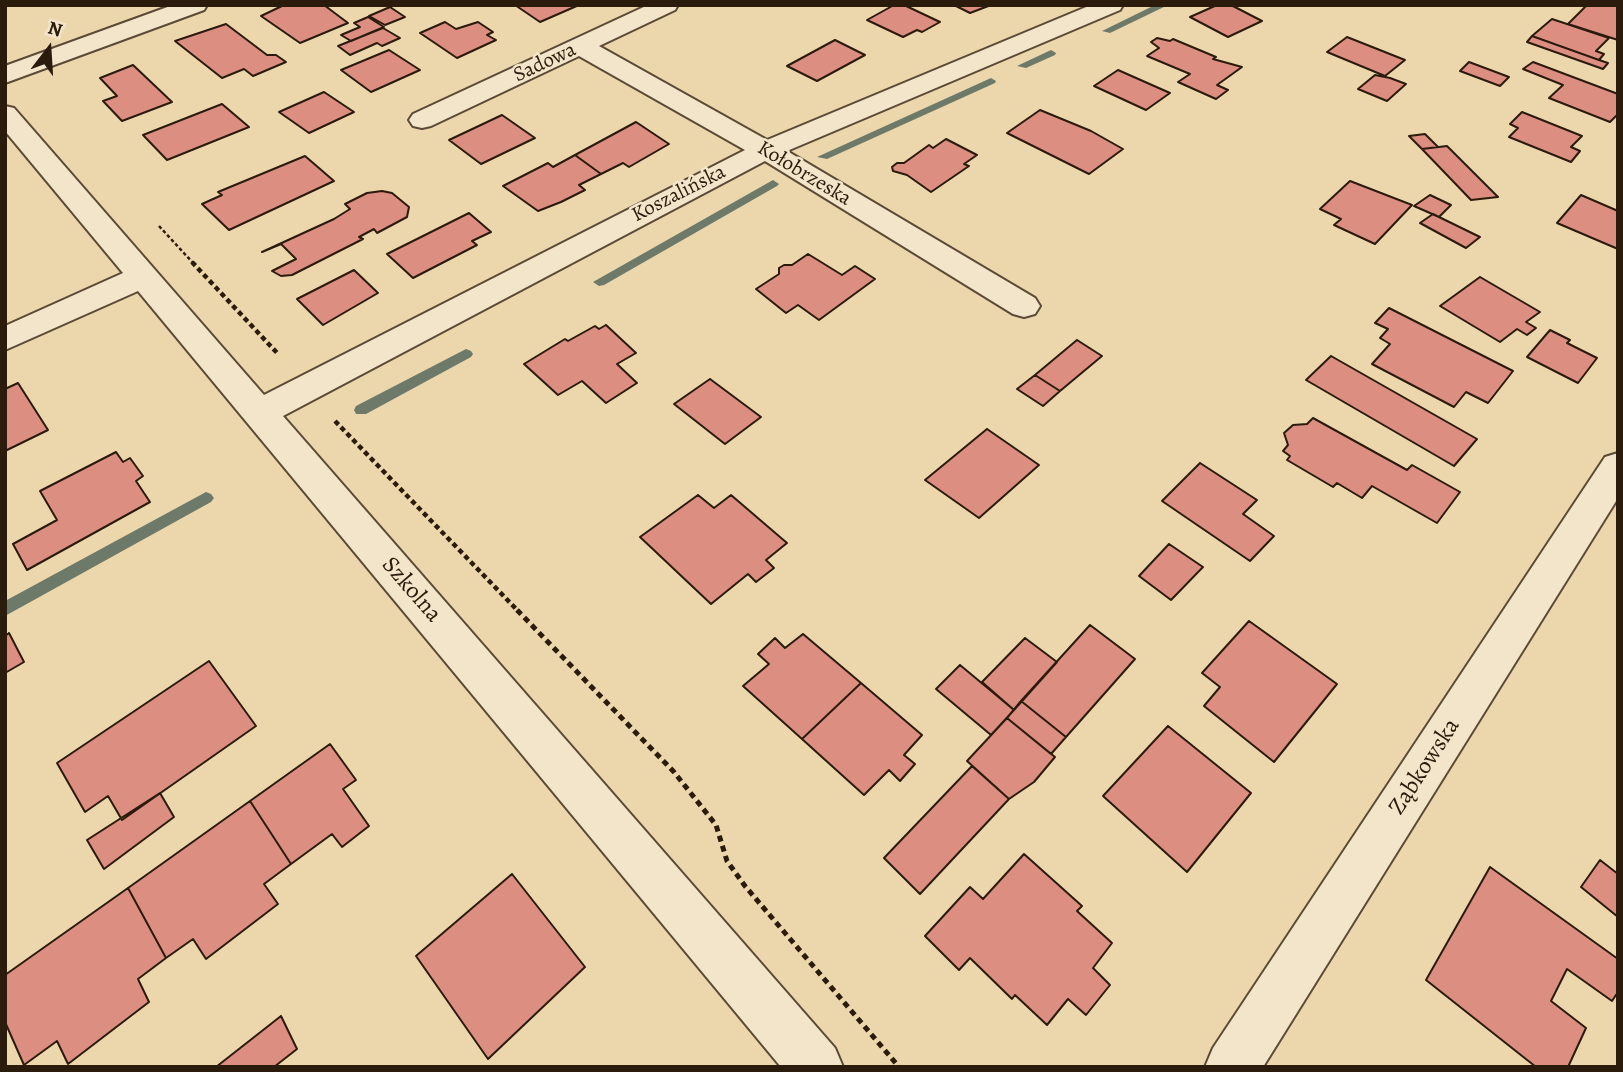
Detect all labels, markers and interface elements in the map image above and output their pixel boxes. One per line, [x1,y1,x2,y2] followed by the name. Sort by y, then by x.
[14,14,84,84] north arrow
[45,14,66,43] text: N
[510,38,580,88] street label: Sadowa
[752,136,856,212] street label: Kołobrzeska
[628,160,730,228] street label: Koszalińska
[375,551,447,629] street label: Szkolna
[1383,713,1467,821] street label: Ząbkowska

